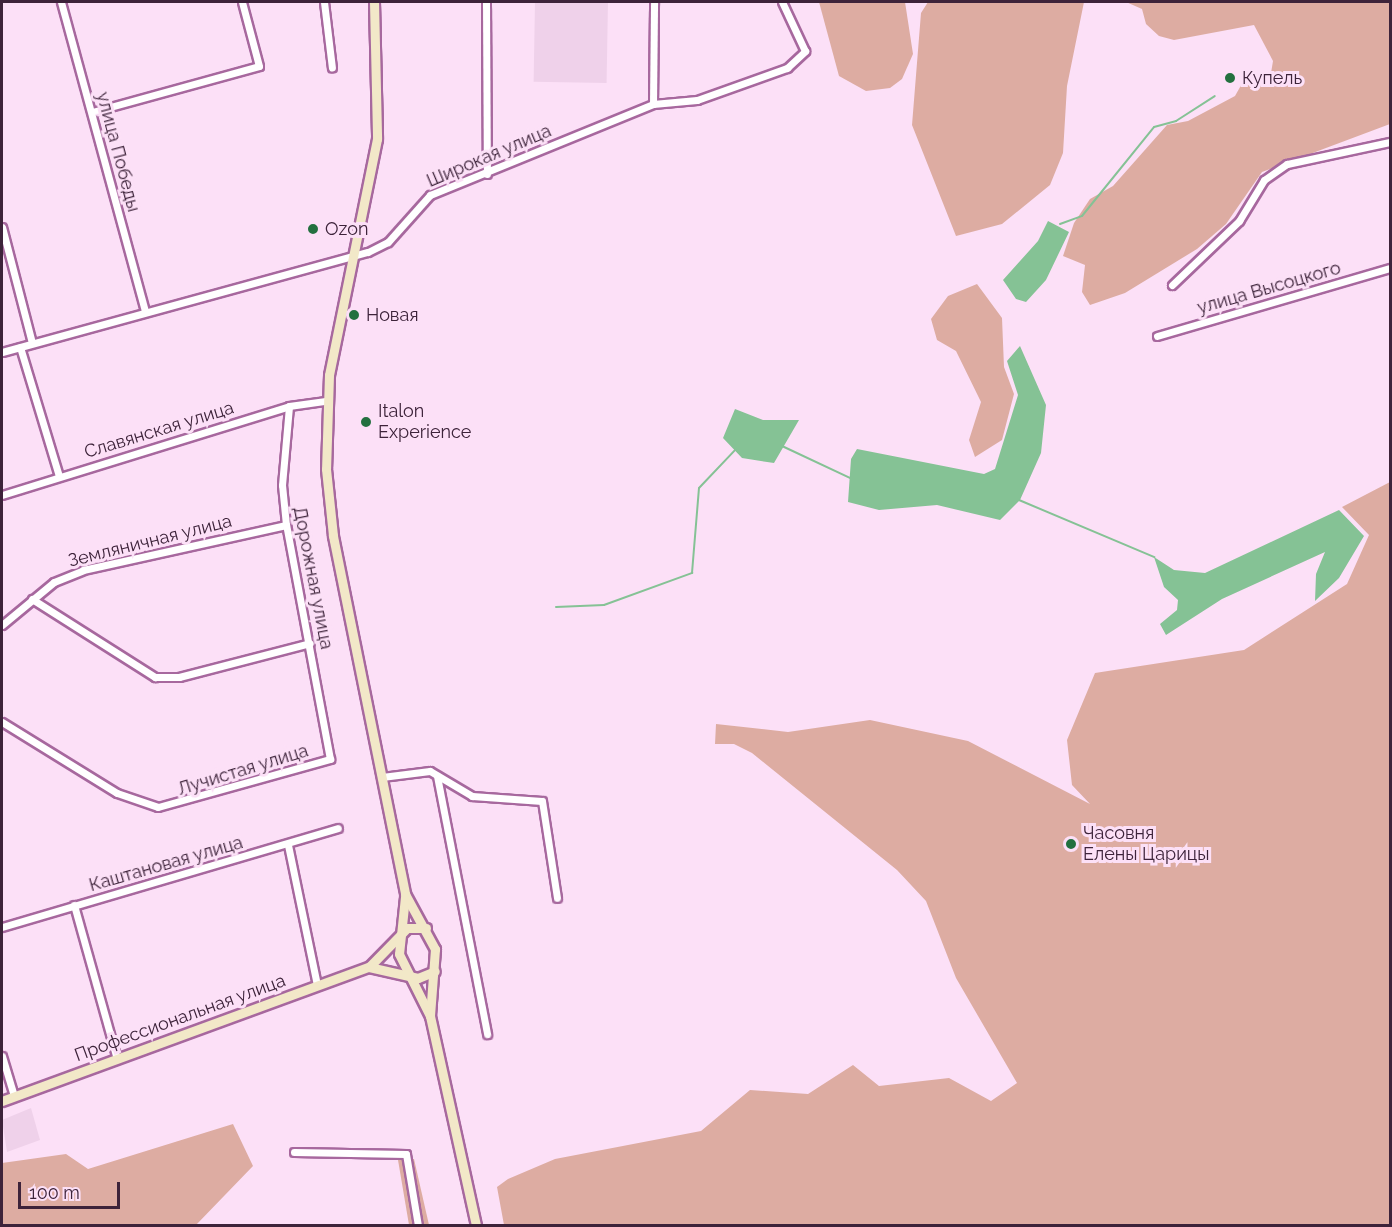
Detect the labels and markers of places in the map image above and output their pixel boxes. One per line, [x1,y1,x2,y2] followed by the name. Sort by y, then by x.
[1242,67,1302,89] place label: Купель
[1223,71,1237,85] marker: Купель
[325,218,368,240] place label: Ozon
[306,222,320,236] marker: Ozon
[366,304,419,326] place label: Новая
[347,308,361,322] marker: Новая
[378,401,471,444] place label: Italon Experience
[359,415,373,429] marker: Italon Experience
[1083,823,1209,866] place label: Часовня Елены Царицы
[1064,837,1078,851] marker: Часовня Елены Царицы

